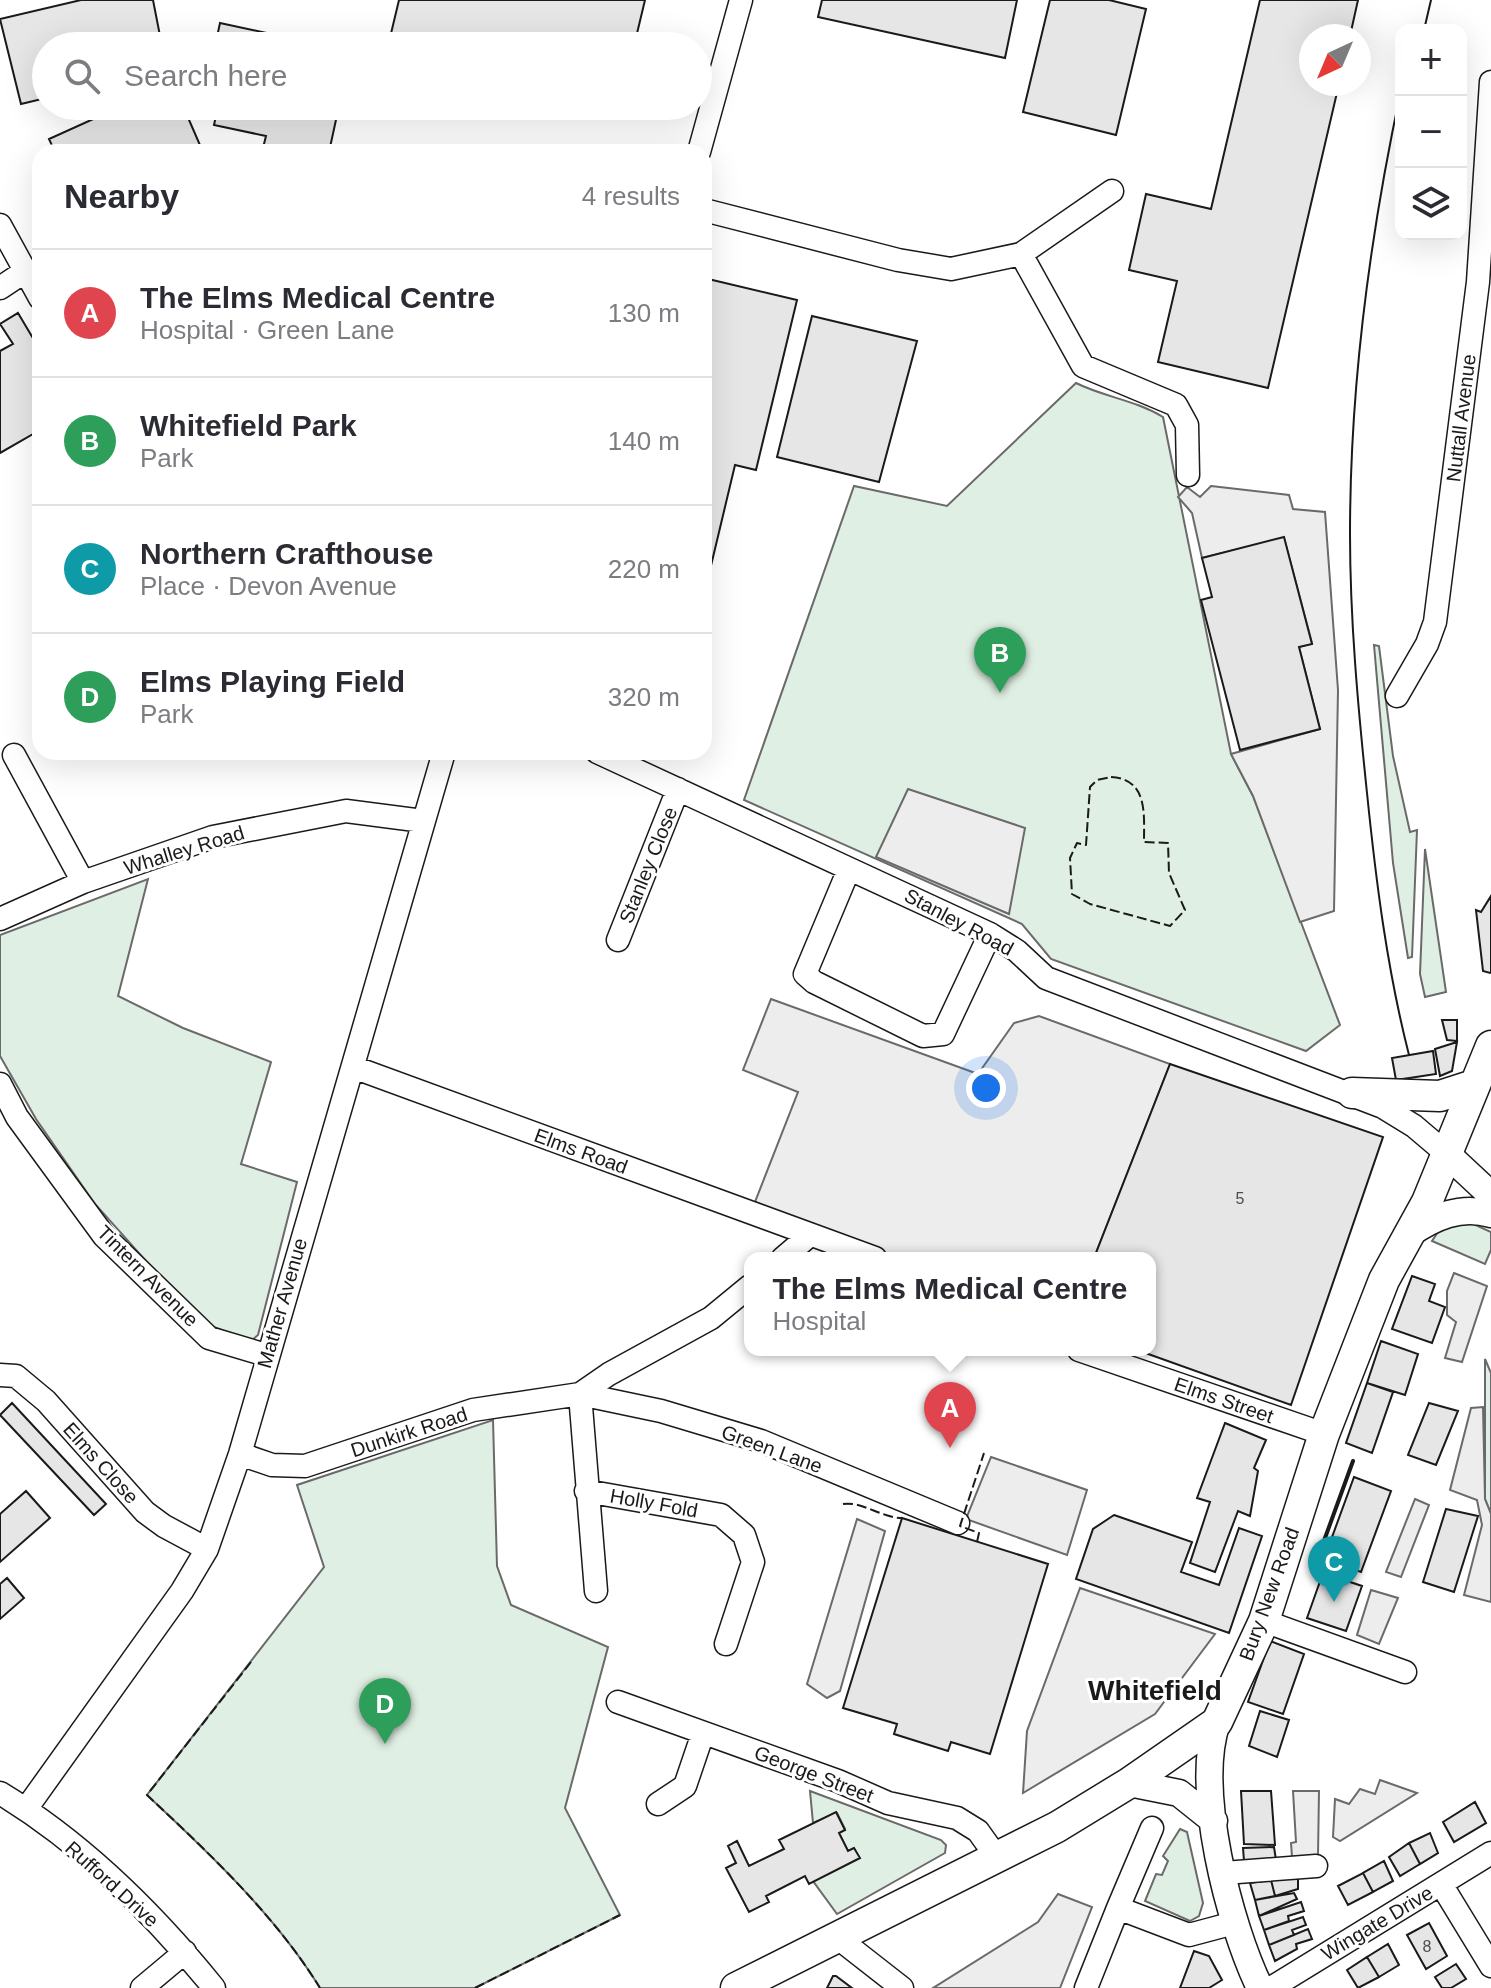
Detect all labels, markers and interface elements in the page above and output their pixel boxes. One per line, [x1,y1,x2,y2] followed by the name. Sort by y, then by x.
[1299,24,1371,96] north arrow
[1395,24,1467,240] map controls
[1395,24,1467,96] button: +
[32,32,712,120] search box
[60,54,104,98] icon: search
[124,59,287,92] text: Search here
[1395,96,1467,168] button: −
[1395,168,1467,240] button: layers
[64,177,179,215] text: Nearby
[582,181,680,211] text: 4 results
[140,281,495,314] text: The Elms Medical Centre
[81,298,99,328] text: A
[608,298,680,328] text: 130 m
[140,315,394,345] text: Hospital · Green Lane
[1442,353,1480,483] street label: Nuttall Avenue
[140,409,357,442] text: Whitefield Park
[81,426,99,456] text: B
[608,426,680,456] text: 140 m
[140,443,193,473] text: Park
[140,537,433,570] text: Northern Crafthouse
[81,554,99,584] text: C
[608,554,680,584] text: 220 m
[140,571,397,601] text: Place · Devon Avenue
[974,627,1026,693] pin: B
[140,665,405,698] text: Elms Playing Field
[81,682,99,712] text: D
[608,682,680,712] text: 320 m
[140,699,193,729] text: Park
[615,804,681,926] street label: Stanley Close
[121,821,247,879] street label: Whalley Road
[901,884,1017,960] street label: Stanley Road
[966,1068,1006,1108] your location
[531,1124,631,1178] street label: Elms Road
[1236,1190,1245,1207] house number: 5
[93,1221,203,1331] street label: Tintern Avenue
[253,1235,311,1371] street label: Mather Avenue
[744,1252,1156,1356] popup
[772,1272,1128,1305] text: The Elms Medical Centre
[772,1306,866,1336] text: Hospital
[1172,1373,1277,1427] street label: Elms Street
[924,1382,976,1448] pin: A
[348,1403,470,1461] street label: Dunkirk Road
[59,1418,143,1508] street label: Elms Close
[719,1421,825,1477] street label: Green Lane
[608,1484,700,1522] street label: Holly Fold
[1235,1524,1303,1664] street label: Bury New Road
[1308,1536,1360,1602] pin: C
[1088,1675,1222,1706] district label: Whitefield
[359,1678,411,1744] pin: D
[751,1741,877,1807] street label: George Street
[61,1837,163,1931] street label: Rufford Drive
[1318,1881,1436,1965] street label: Wingate Drive
[1423,1938,1432,1955] house number: 8

